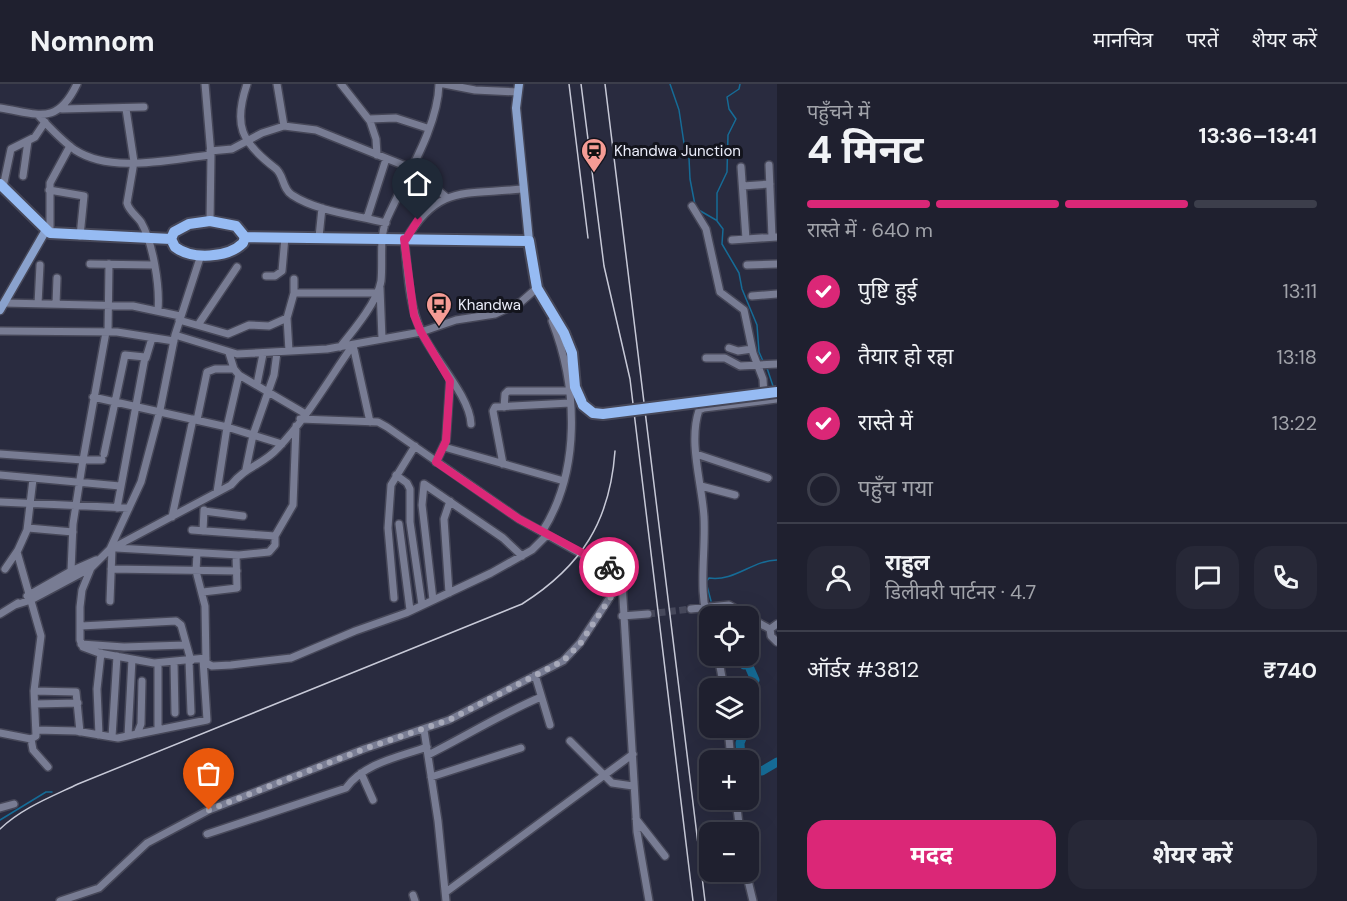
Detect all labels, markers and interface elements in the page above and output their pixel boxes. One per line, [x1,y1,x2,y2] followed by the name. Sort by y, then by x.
[30,23,155,60] text: Nomnom
[1093,26,1153,54] text: मानचित्र
[1186,26,1219,54] text: परतें
[1252,26,1317,54] text: शेयर करें
[807,99,870,125] text: पहुँचने में
[1198,121,1317,150] text: 13:36–13:41
[807,124,923,175] text: 4 मिनट
[579,136,609,174] station icon: Khandwa Junction
[614,141,741,161] place label: Khandwa Junction
[392,158,443,220] pin
[401,167,434,200] icon: home
[807,217,933,243] text: रास्ते में · 640 m
[807,275,840,308] icon: check
[858,276,917,305] text: पुष्टि हुई
[1282,278,1317,304] text: 13:11
[424,290,454,328] bus stop icon: Khandwa
[458,295,521,315] place label: Khandwa
[807,341,840,374] icon: check
[858,342,953,371] text: तैयार हो रहा
[1277,344,1317,370] text: 13:18
[807,407,840,440] icon: check
[858,408,913,437] text: रास्ते में
[1272,410,1317,436] text: 13:22
[858,474,933,503] text: पहुँच गया
[579,537,639,597] courier
[807,546,870,609] button: person
[1176,546,1239,609] button: chat
[1254,546,1317,609] button: phone
[885,548,930,577] text: राहुल
[593,551,626,584] icon: bike
[885,579,1036,605] text: डिलीवरी पार्टनर · 4.7
[699,606,759,882] map controls
[699,606,759,666] button: locate
[807,655,919,684] text: ऑर्डर #3812
[1263,656,1317,685] text: ₹740
[699,678,759,738] button: layers
[183,748,234,810] pin
[699,750,759,810] button: +
[192,757,225,790] icon: bag
[807,820,1056,889] button: मदद
[1068,820,1317,889] button: शेयर करें
[699,822,759,882] button: −

